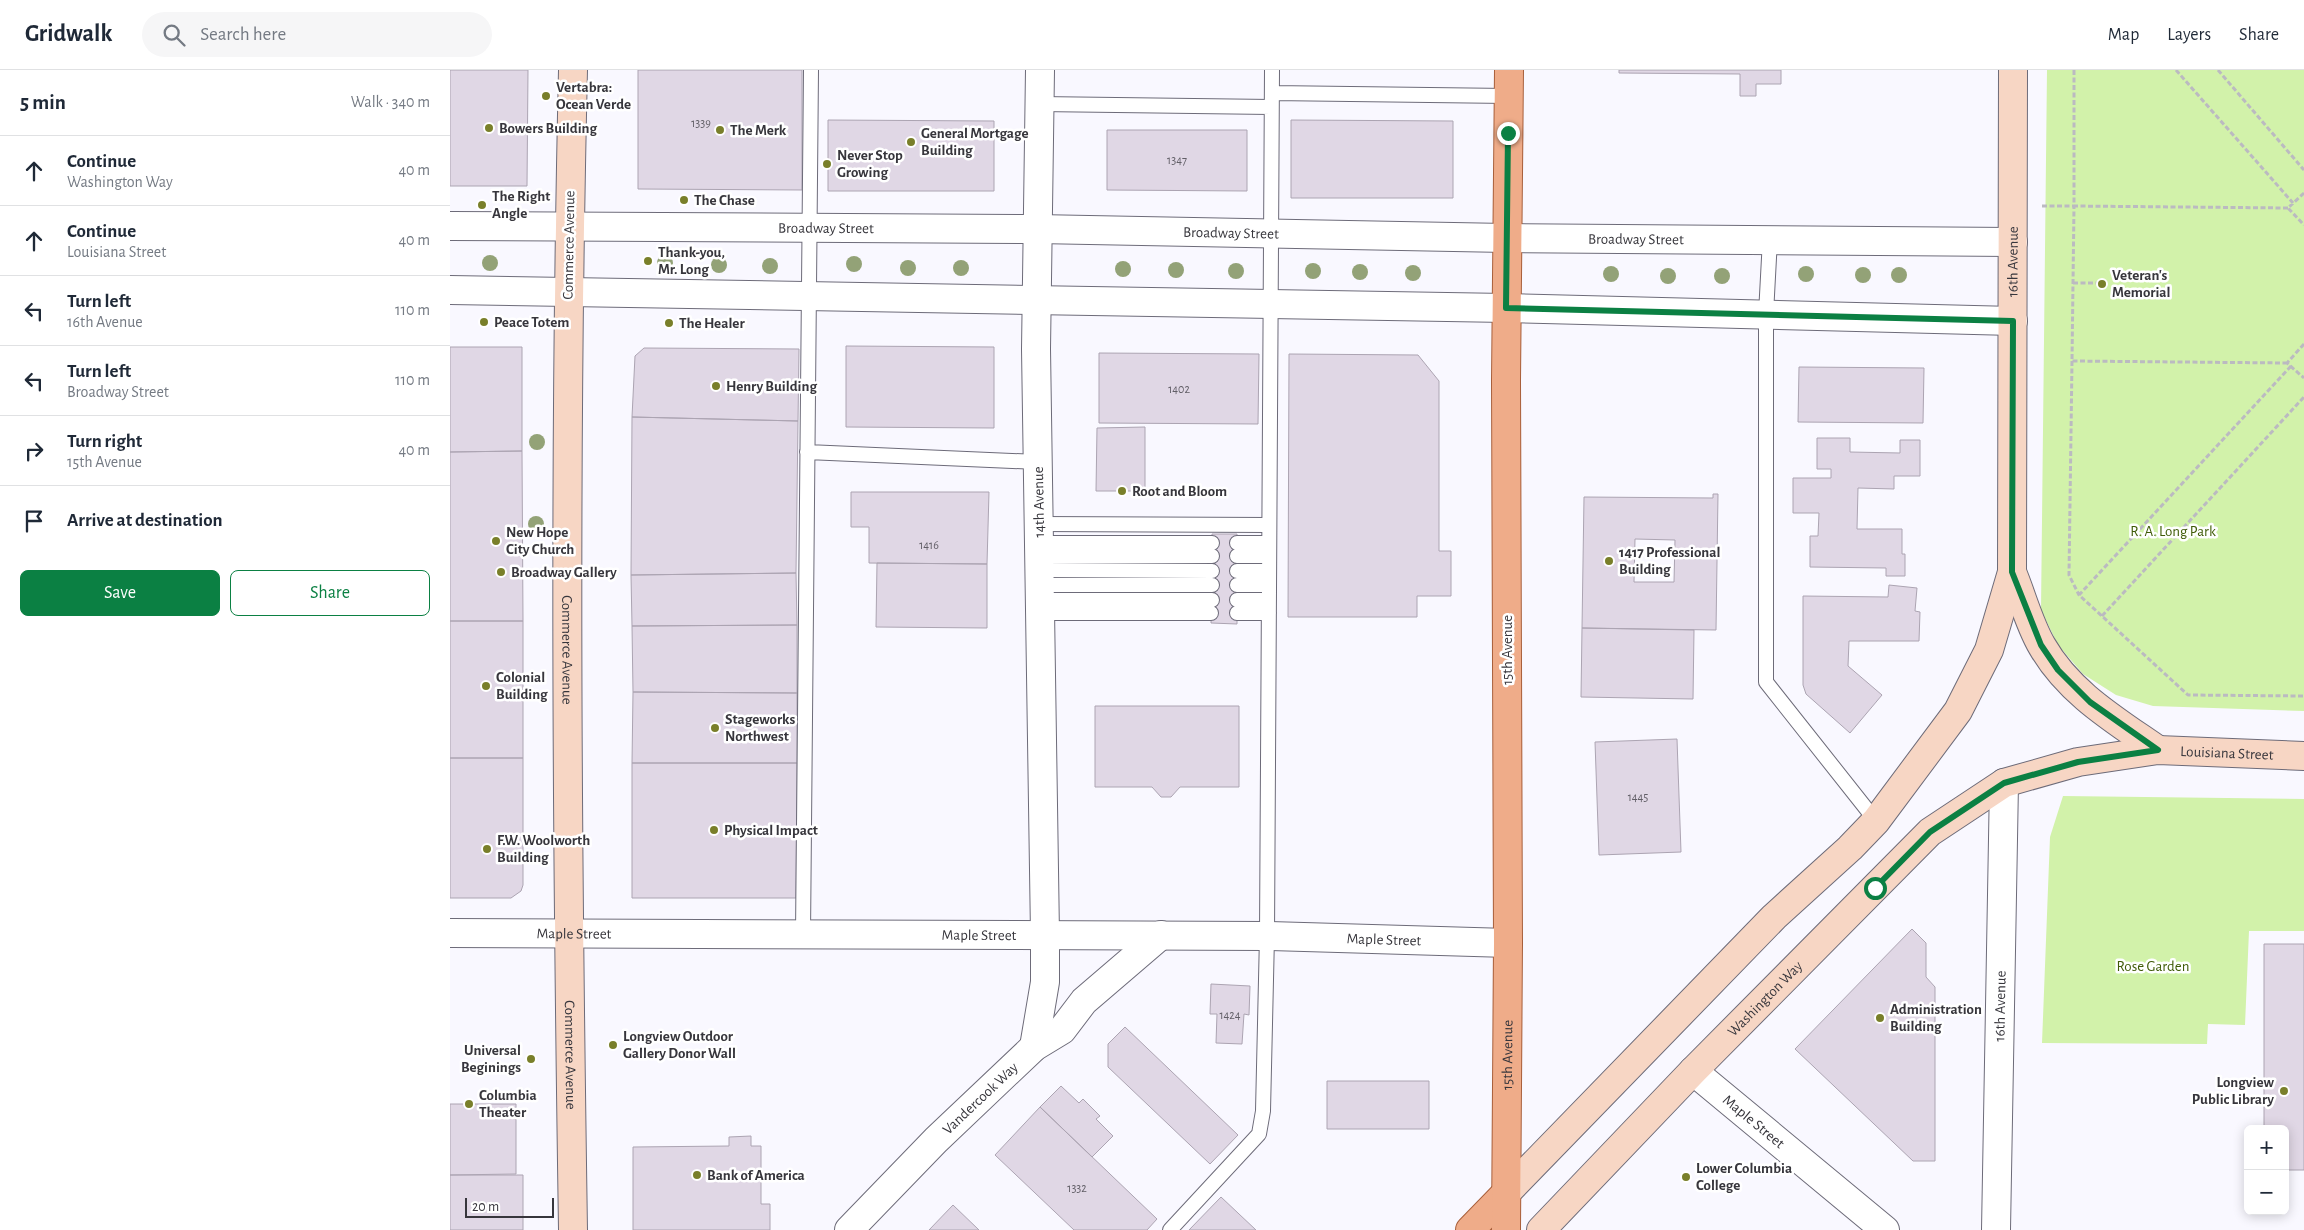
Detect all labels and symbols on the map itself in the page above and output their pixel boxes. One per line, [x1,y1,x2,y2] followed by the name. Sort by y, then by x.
[556,80,631,112] place label: Vertabra: Ocean Verde
[540,90,552,102] marker: Vertabra: Ocean Verde
[691,117,711,129] house number: 1339
[499,121,598,136] place label: Bowers Building
[483,122,495,134] marker: Bowers Building
[1497,122,1520,145] route end
[730,123,787,138] place label: The Merk
[714,124,726,136] marker: The Merk
[921,126,1029,158] place label: General Mortgage Building
[905,136,917,148] marker: General Mortgage Building
[837,148,903,180] place label: Never Stop Growing
[1167,154,1187,166] house number: 1347
[821,158,833,170] marker: Never Stop Growing
[492,189,550,221] place label: The Right Angle
[561,190,577,300] street label: Commerce Avenue
[694,193,755,208] place label: The Chase
[678,194,690,206] marker: The Chase
[476,199,488,211] marker: The Right Angle
[778,220,874,236] street label: Broadway Street
[1183,224,1279,241] street label: Broadway Street
[2005,226,2020,297] street label: 16th Avenue
[1588,231,1684,247] street label: Broadway Street
[658,245,725,277] place label: Thank-you, Mr. Long
[642,255,654,267] marker: Thank-you, Mr. Long
[2112,268,2171,300] place label: Veteran's Memorial
[2096,278,2108,290] marker: Veteran's Memorial
[494,315,569,330] place label: Peace Totem
[478,316,490,328] marker: Peace Totem
[679,316,745,331] place label: The Healer
[663,317,675,329] marker: The Healer
[726,379,817,394] place label: Henry Building
[710,380,722,392] marker: Henry Building
[1168,383,1190,395] house number: 1402
[1031,466,1047,538] street label: 14th Avenue
[1132,484,1227,499] place label: Root and Bloom
[1116,485,1128,497] marker: Root and Bloom
[2130,524,2216,539] park label: R. A. Long Park
[506,525,574,557] place label: New Hope City Church
[490,535,502,547] marker: New Hope City Church
[919,539,939,551] house number: 1416
[1619,545,1720,577] place label: 1417 Professional Building
[1603,555,1615,567] marker: 1417 Professional Building
[511,565,617,580] place label: Broadway Gallery
[495,566,507,578] marker: Broadway Gallery
[560,595,575,705] street label: Commerce Avenue
[1500,615,1515,685] street label: 15th Avenue
[496,670,548,702] place label: Colonial Building
[480,680,492,692] marker: Colonial Building
[725,712,795,744] place label: Stageworks Northwest
[709,722,721,734] marker: Stageworks Northwest
[2180,743,2274,762] street label: Louisiana Street
[1628,791,1648,803] house number: 1445
[724,823,818,838] place label: Physical Impact
[708,824,720,836] marker: Physical Impact
[497,833,590,865] place label: F.W. Woolworth Building
[481,843,493,855] marker: F.W. Woolworth Building
[1864,877,1887,900] route start
[537,926,612,941] street label: Maple Street
[942,927,1017,943] street label: Maple Street
[1346,931,1422,948] street label: Maple Street
[1725,958,1806,1039] street label: Washington Way
[2117,959,2189,974] park label: Rose Garden
[1992,970,2008,1042] street label: 16th Avenue
[562,1000,579,1110] street label: Commerce Avenue
[1890,1002,1982,1034] place label: Administration Building
[1219,1009,1241,1021] house number: 1424
[1874,1012,1886,1024] marker: Administration Building
[1499,1020,1515,1090] street label: 15th Avenue
[623,1029,736,1061] place label: Longview Outdoor Gallery Donor Wall
[607,1039,619,1051] marker: Longview Outdoor Gallery Donor Wall
[461,1043,521,1075] place label: Universal Beginings
[525,1053,537,1065] marker: Universal Beginings
[940,1059,1021,1137] street label: Vandercook Way
[2192,1075,2275,1107] place label: Longview Public Library
[2278,1085,2290,1097] marker: Longview Public Library
[479,1088,537,1120] place label: Columbia Theater
[1720,1092,1788,1151] street label: Maple Street
[463,1098,475,1110] marker: Columbia Theater
[1696,1161,1792,1193] place label: Lower Columbia College
[707,1168,805,1183] place label: Bank of America
[691,1169,703,1181] marker: Bank of America
[1680,1171,1692,1183] marker: Lower Columbia College
[1067,1182,1087,1194] house number: 1332
[465,1195,554,1218] scale bar

